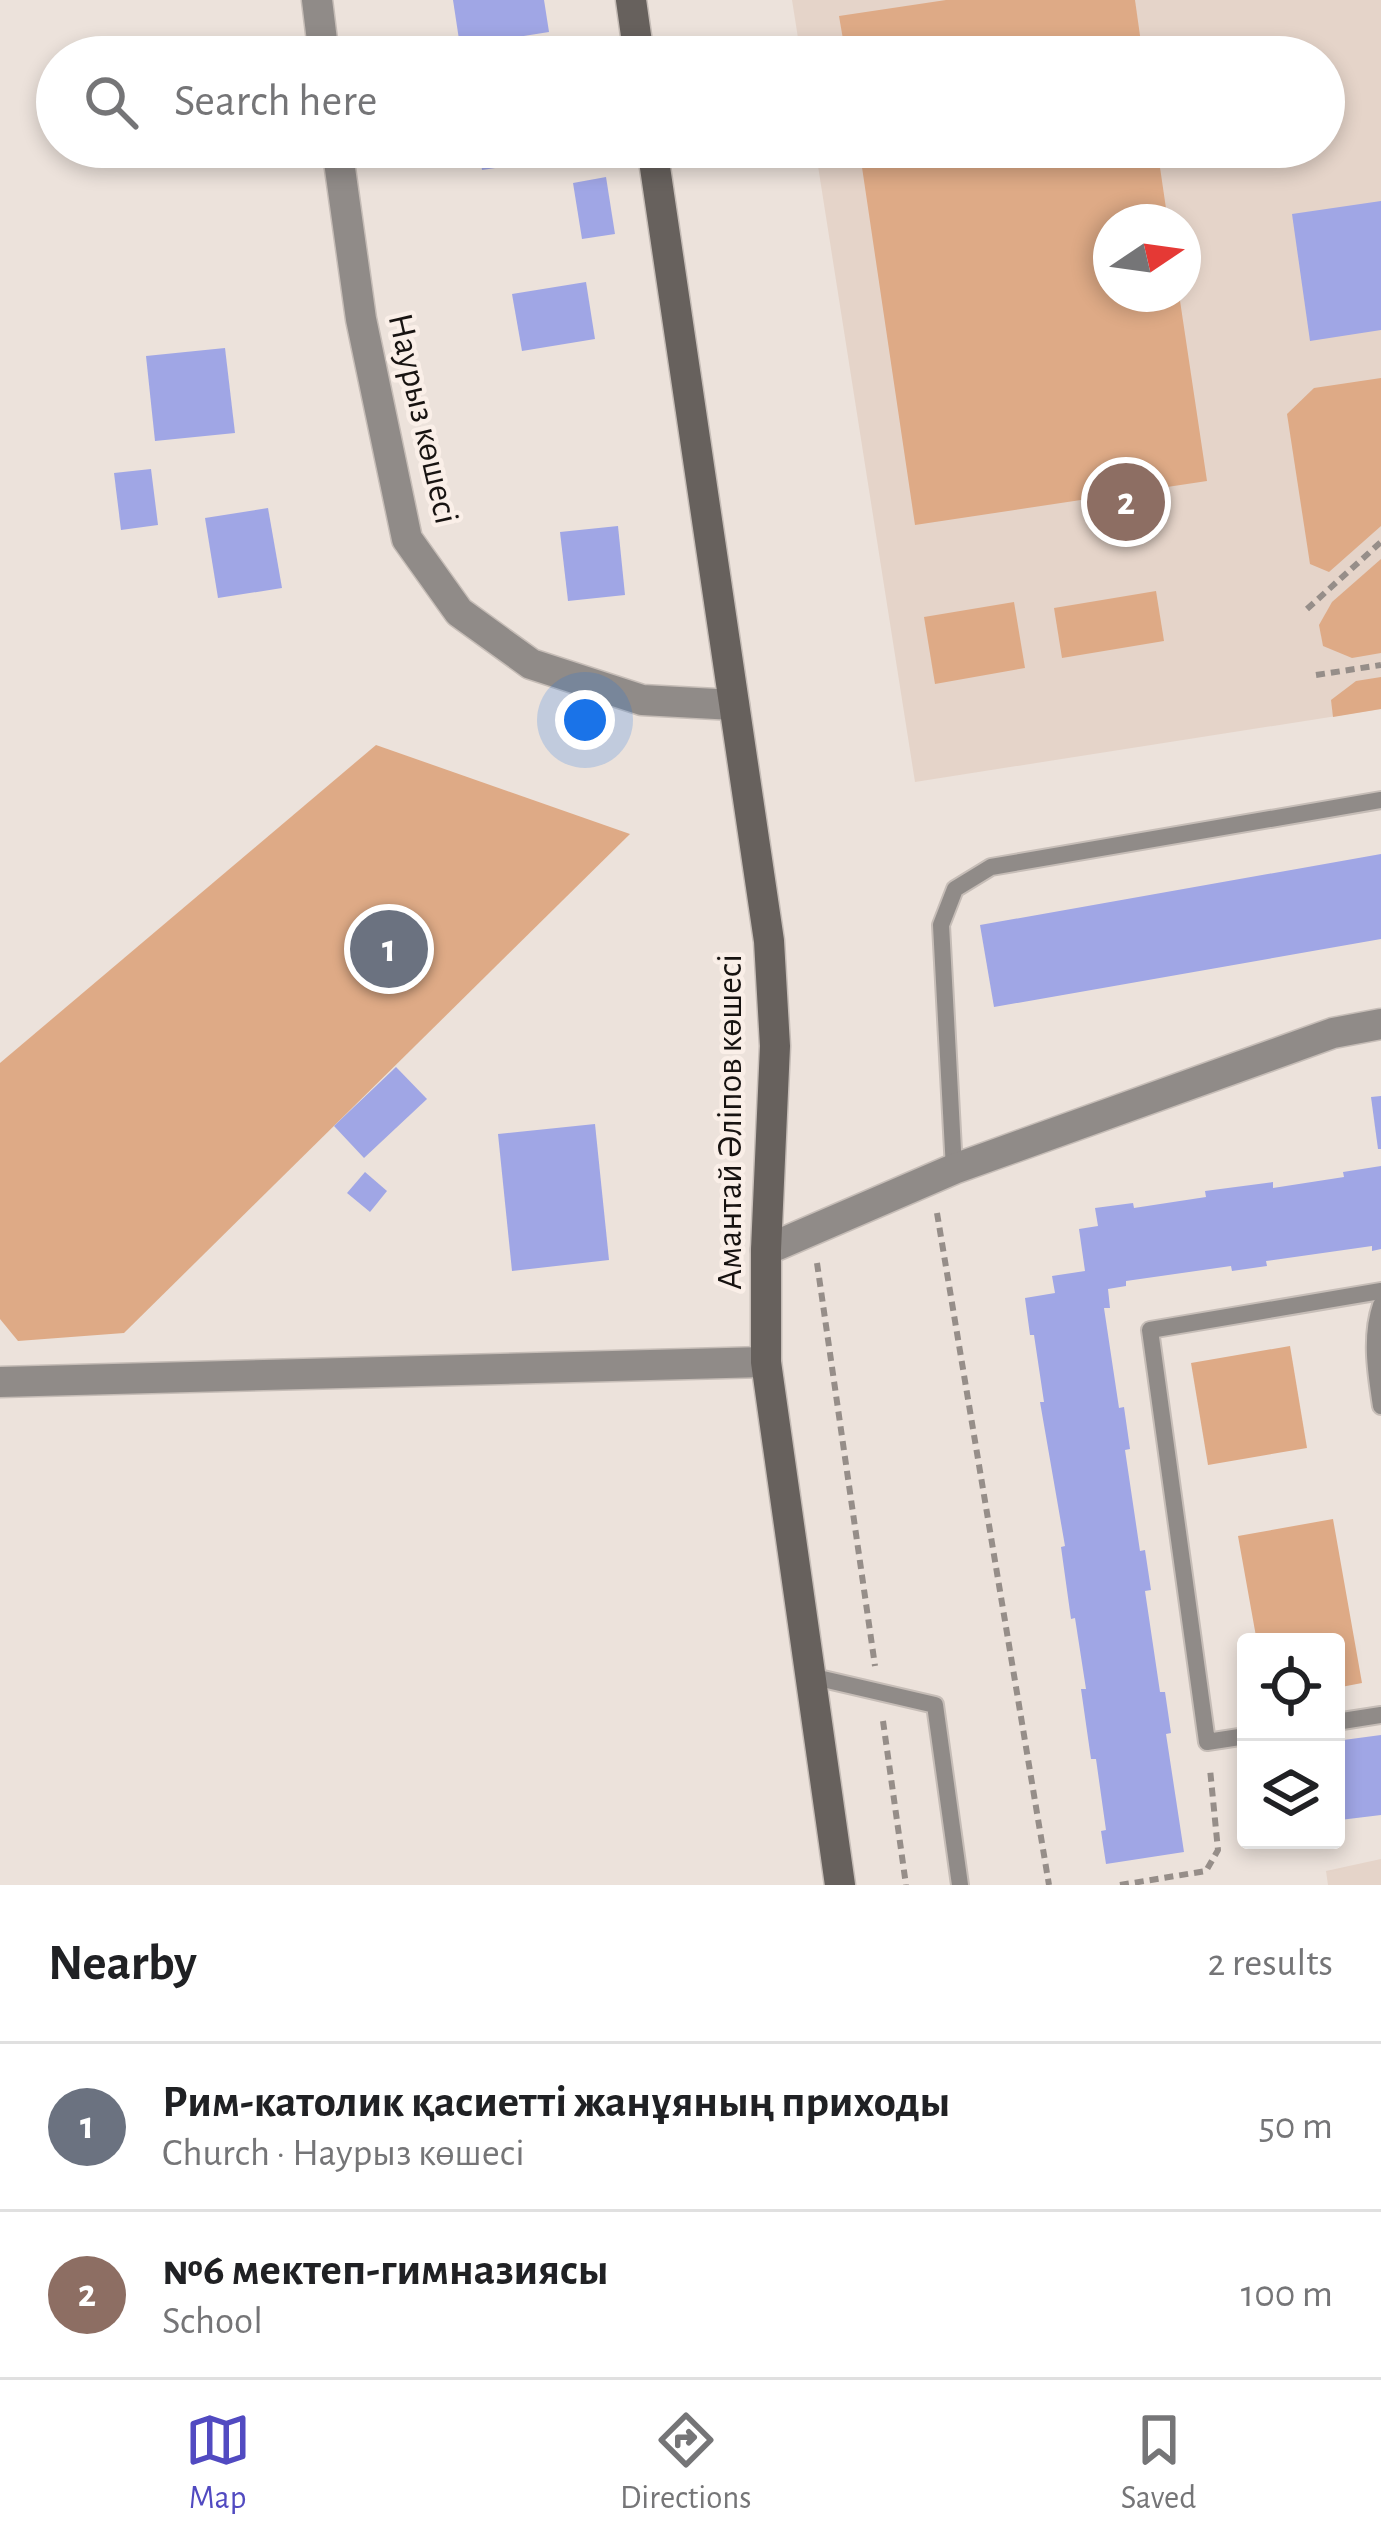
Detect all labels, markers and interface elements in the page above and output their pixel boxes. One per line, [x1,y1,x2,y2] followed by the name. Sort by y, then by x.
[36,36,1345,168] search box
[78,69,144,135] icon: search
[174,79,377,124] text: Search here
[1093,204,1201,312] north arrow
[381,310,465,527] street label: Наурыз көшесі
[1087,457,1165,547] pin: 2
[555,690,615,750] your location
[350,904,428,994] pin: 1
[712,954,748,1290] street label: Амантай Әліпов көшесі
[1237,1633,1345,1849] map controls
[1237,1633,1345,1741] button: locate
[1237,1741,1345,1849] button: layers
[48,1938,197,1989] text: Nearby
[1207,1944,1333,1983] text: 2 results
[162,2080,950,2125] text: Рим-католик қасиетті жанұяның приходы
[80,2107,94,2146] text: 1
[1258,2107,1333,2146] text: 50 m
[162,2134,525,2173] text: Church · Наурыз көшесі
[162,2248,609,2293] text: №6 мектеп-гимназиясы
[78,2275,96,2314] text: 2
[1241,2275,1333,2314] text: 100 m
[162,2302,263,2341] text: School
[185,2407,251,2519] tab: Map
[620,2407,751,2519] tab: Directions
[1121,2407,1196,2519] tab: Saved

